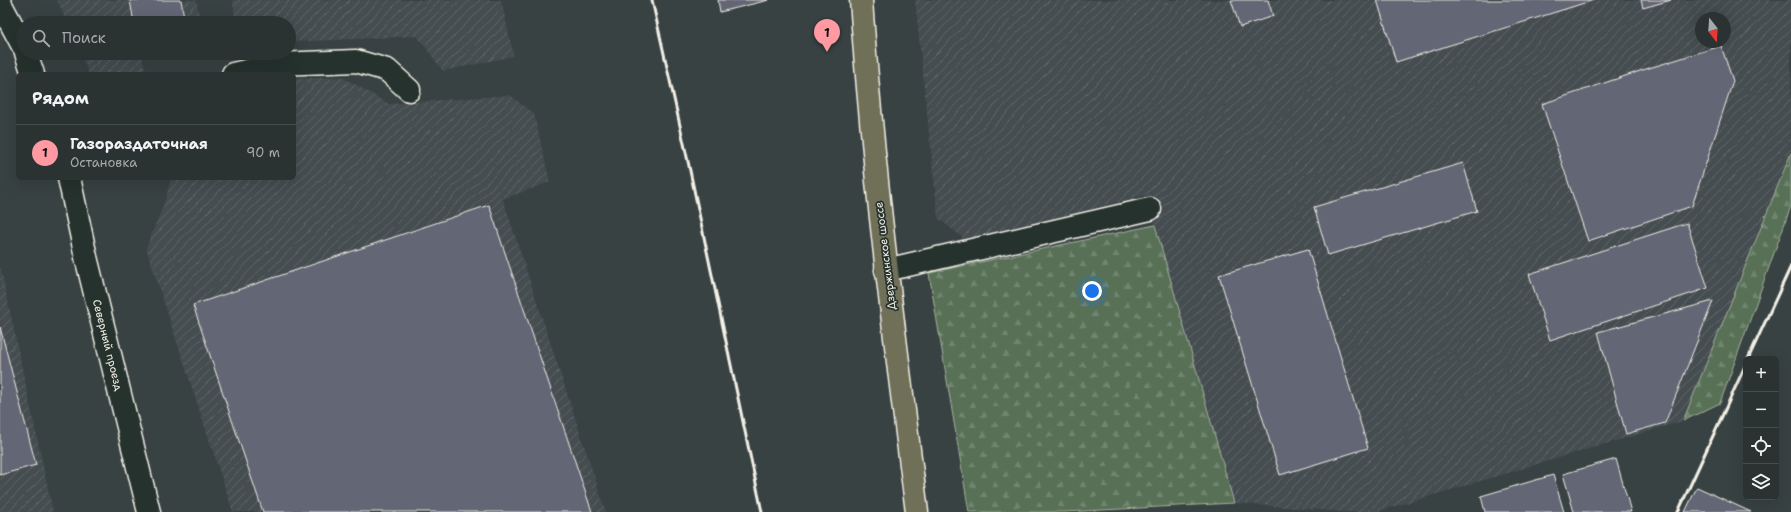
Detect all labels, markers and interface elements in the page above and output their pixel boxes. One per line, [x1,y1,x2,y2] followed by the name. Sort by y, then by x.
[1695,12,1731,48] north arrow
[16,16,296,60] search box
[814,19,840,52] pin: 1
[30,27,52,49] icon: search
[62,28,106,48] text: Поиск
[32,87,89,109] text: Рядом
[70,134,208,154] text: Газораздаточная
[42,144,48,161] text: 1
[246,144,280,161] text: 90 m
[70,154,137,171] text: Остановка
[871,201,900,311] street label: Дзержинское шоссе
[1082,281,1102,301] your location
[89,298,126,393] street label: Северный проезд
[1743,356,1779,500] map controls
[1743,356,1779,392] button: +
[1743,392,1779,428] button: −
[1743,428,1779,464] button: locate
[1743,464,1779,500] button: layers

